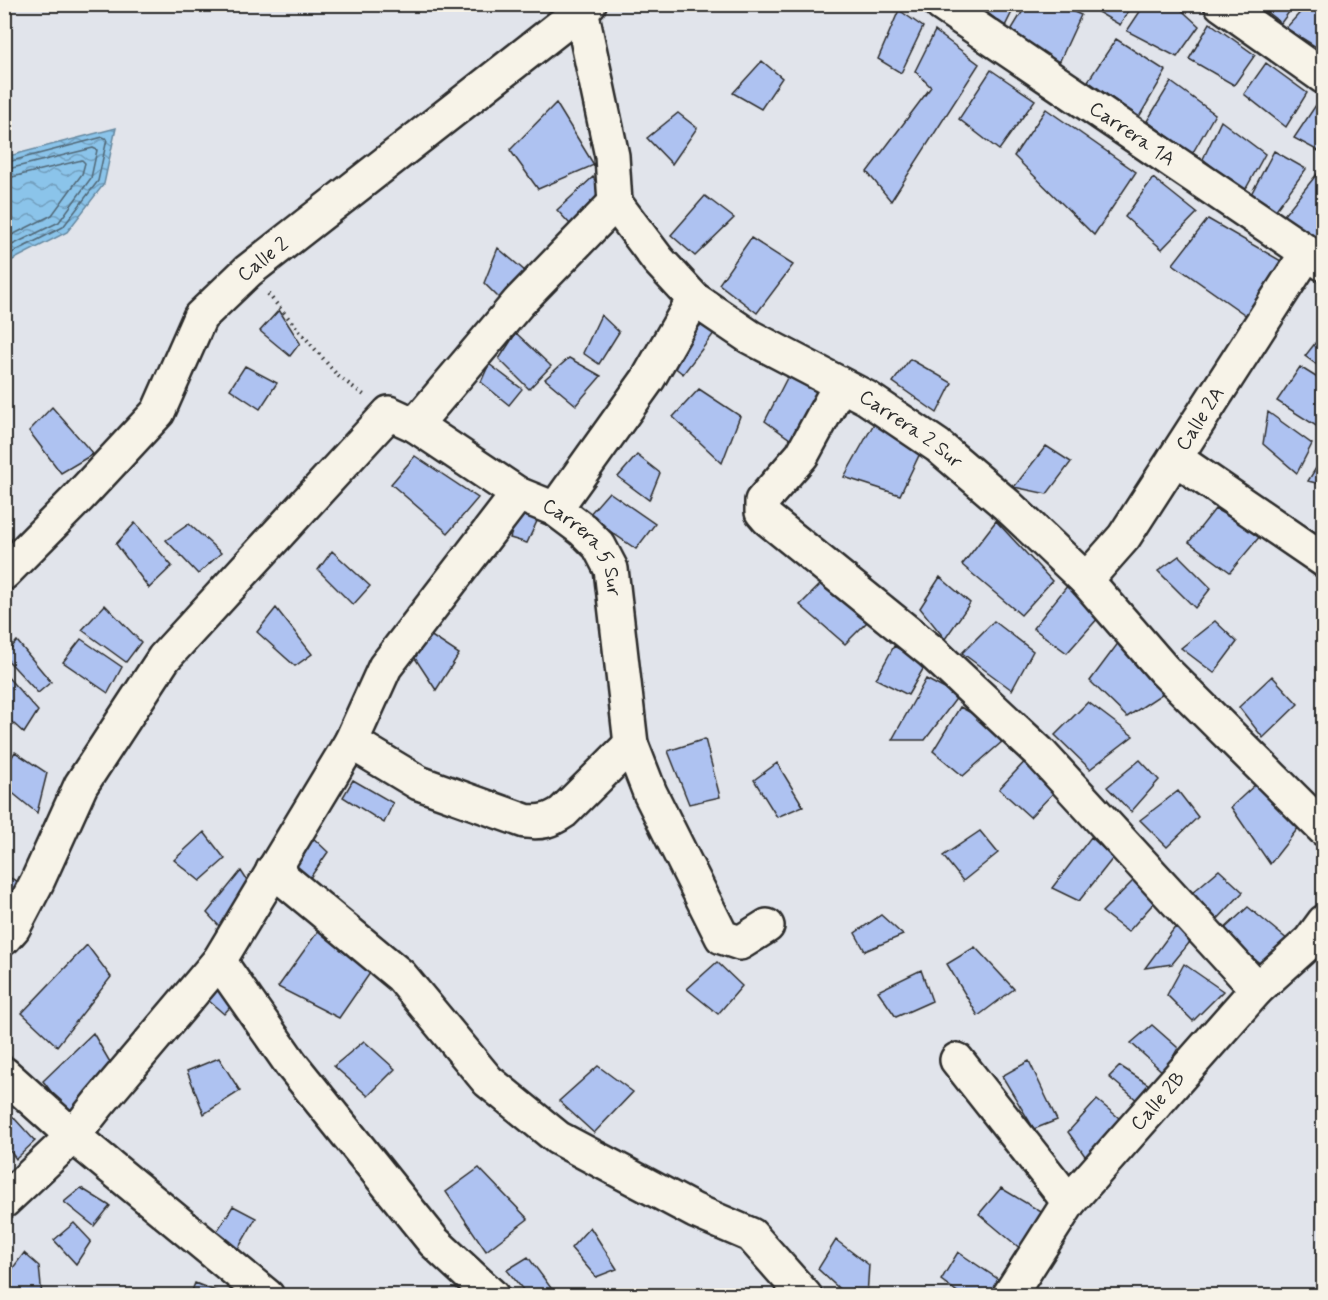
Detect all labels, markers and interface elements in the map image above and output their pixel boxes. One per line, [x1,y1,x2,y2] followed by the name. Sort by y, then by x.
[1084,95,1180,173] street label: Carrera 1A
[231,231,294,288] street label: Calle 2
[1169,381,1231,456] street label: Calle 2A
[854,383,969,475] street label: Carrera 2 Sur
[539,492,628,598] street label: Carrera 5 Sur
[1124,1066,1192,1137] street label: Calle 2B

